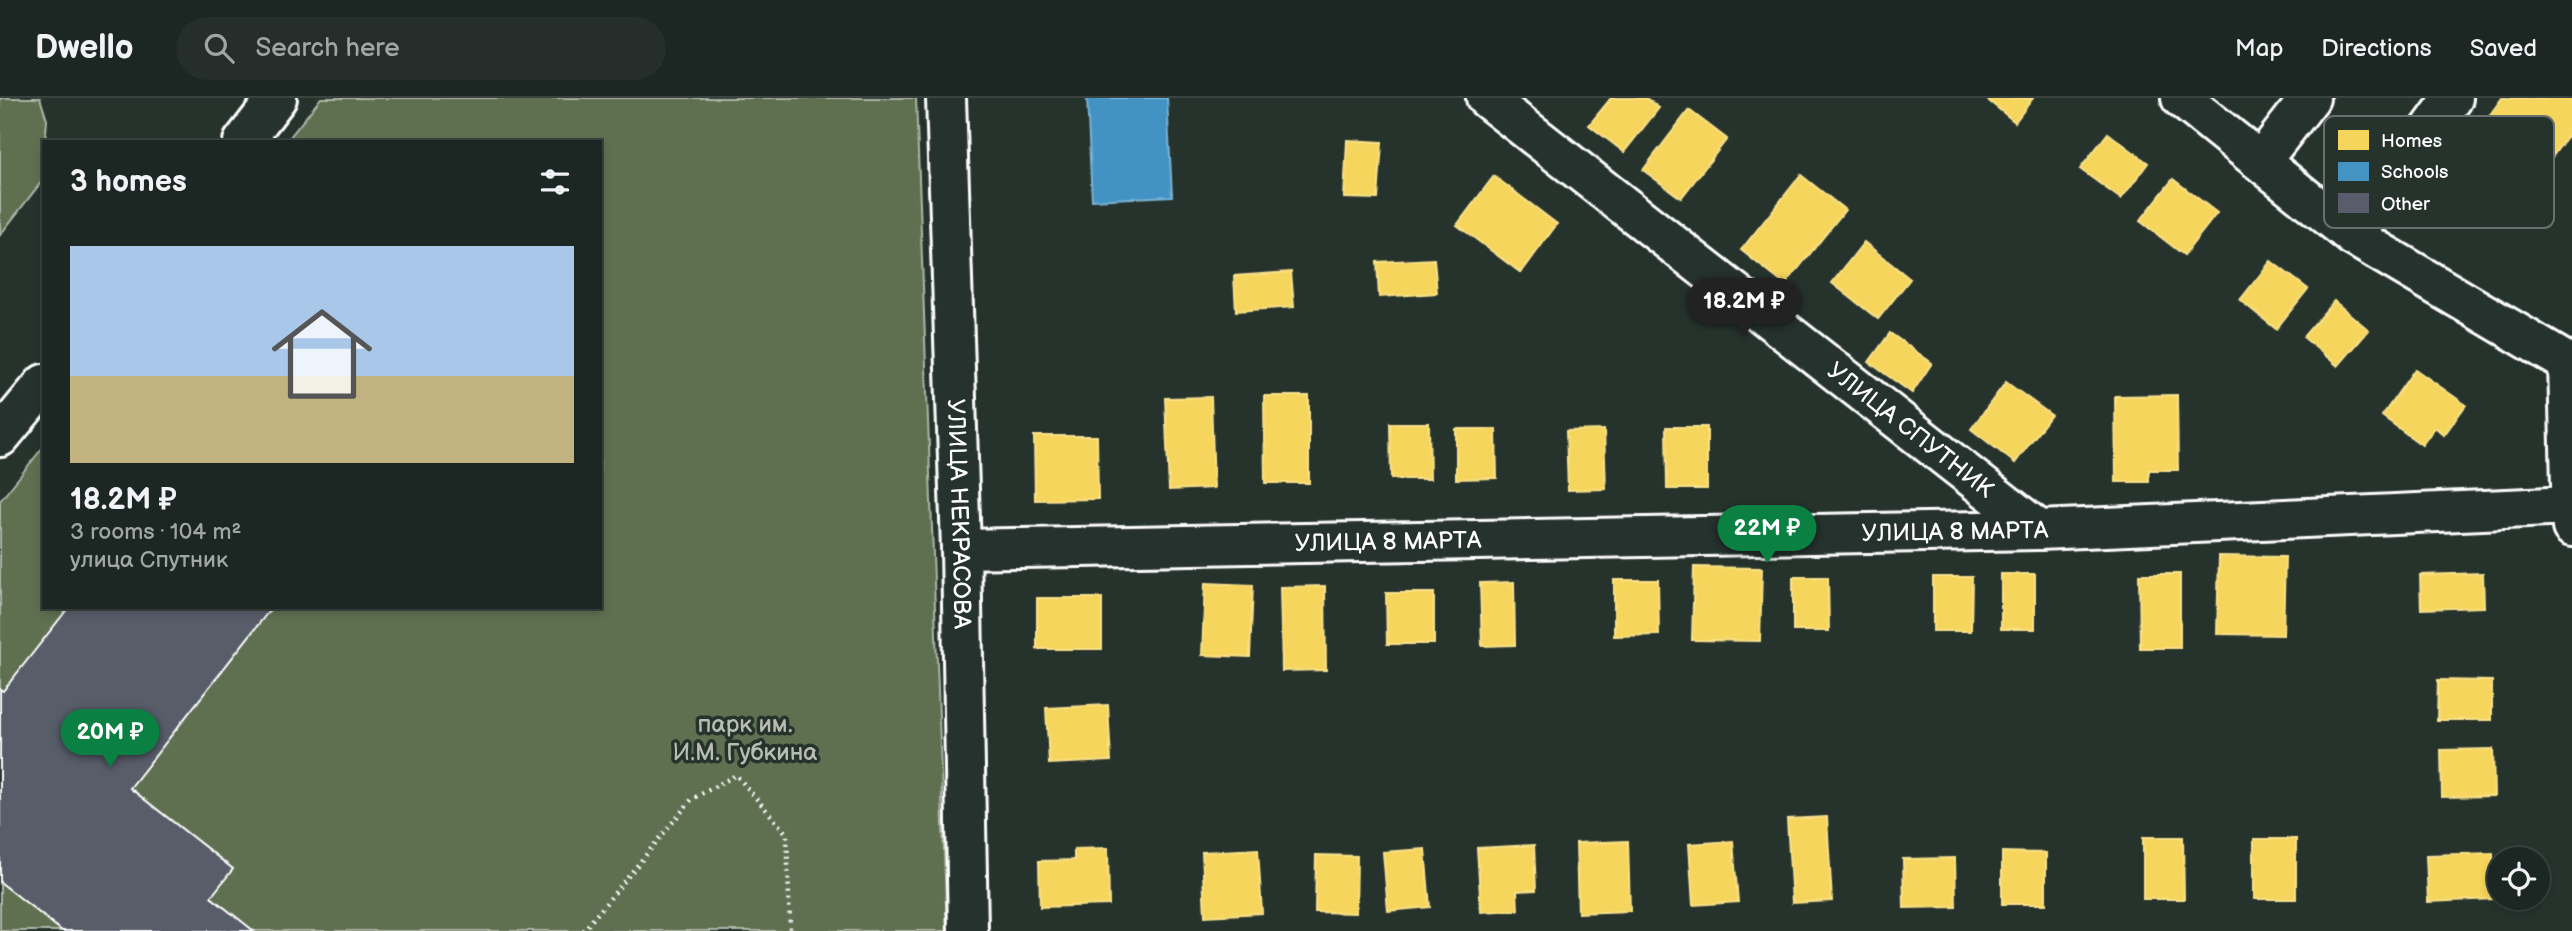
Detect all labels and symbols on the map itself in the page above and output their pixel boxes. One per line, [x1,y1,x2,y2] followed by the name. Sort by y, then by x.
[2324,116,2554,228] legend
[2381,130,2442,153] text: Homes
[2381,161,2448,184] text: Schools
[2381,193,2431,216] text: Other
[1679,278,1809,338] pin: 18.2M ₽
[1822,356,2000,504] street label: УЛИЦА СПУТНИК
[941,398,976,630] street label: УЛИЦА НЕКРАСОВА
[1718,505,1816,565] pin: 22M ₽
[1861,516,2049,548] street label: УЛИЦА 8 МАРТА
[1294,526,1482,558] street label: УЛИЦА 8 МАРТА
[61,710,159,769] pin: 20M ₽
[672,710,818,767] park label: парк им. И.М. Губкина

